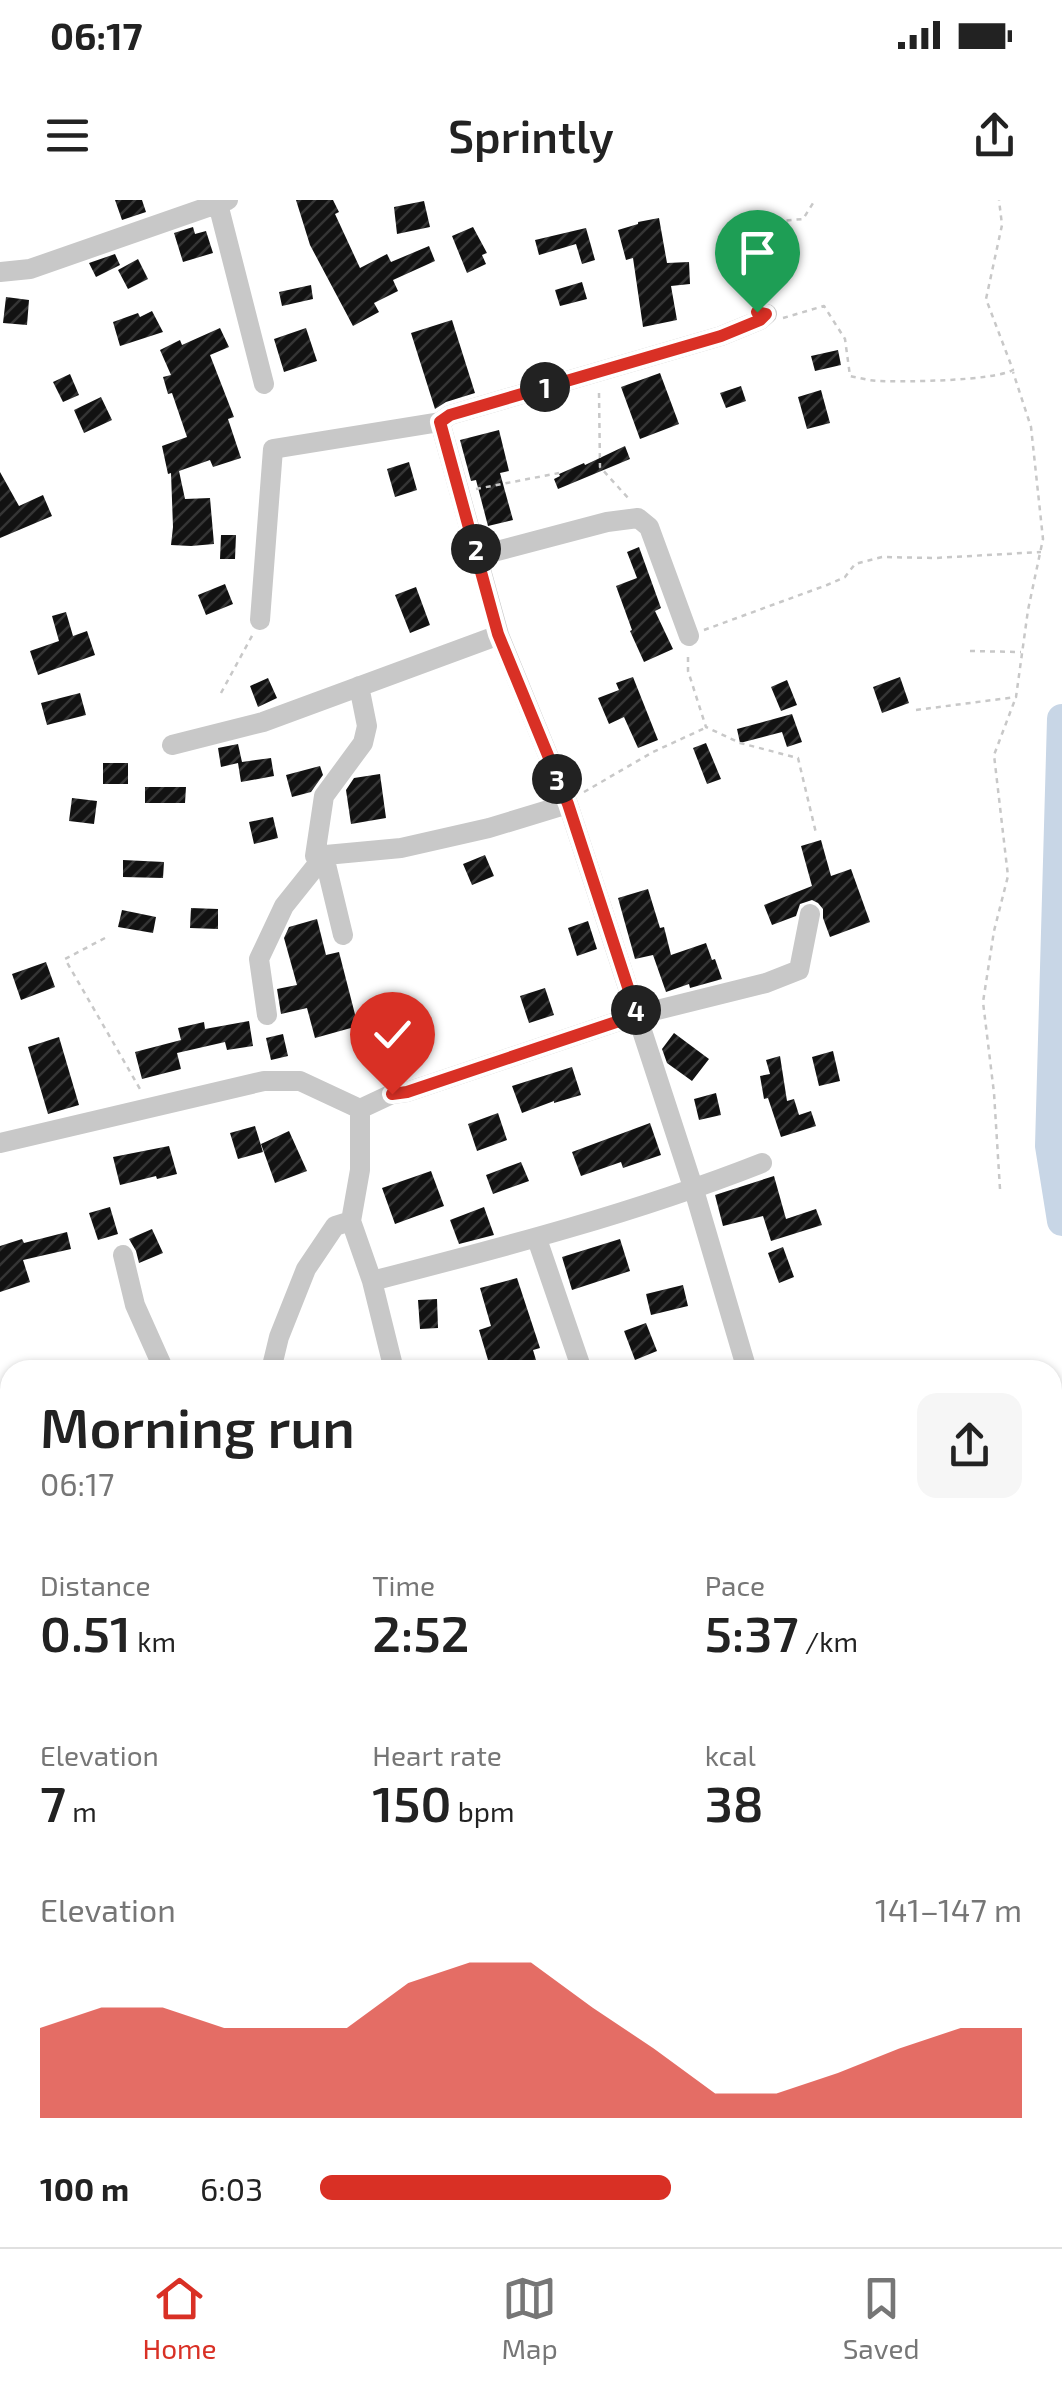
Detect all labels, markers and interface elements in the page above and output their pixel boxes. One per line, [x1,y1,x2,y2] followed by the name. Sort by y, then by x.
[50,12,143,58] text: 06:17
[40,108,95,163] icon: menu
[448,108,614,162] text: Sprintly
[967,108,1022,163] icon: share
[715,210,800,313] pin
[730,225,785,280] icon: arrive
[520,362,570,412] pin: 1
[539,370,551,404] text: 1
[451,524,501,574] pin: 2
[468,532,484,566] text: 2
[532,754,582,804] pin: 3
[549,762,565,796] text: 3
[611,985,661,1035] pin: 4
[350,992,435,1095] pin
[627,993,645,1027] text: 4
[365,1007,420,1062] icon: check
[40,1393,355,1459] text: Morning run
[917,1393,1022,1498] button: share
[40,1464,114,1502] text: 06:17
[40,1568,151,1602] text: Distance
[372,1568,435,1602] text: Time
[705,1568,765,1602] text: Pace
[40,1602,131,1662] text: 0.51
[372,1602,469,1662] text: 2:52
[705,1602,798,1662] text: 5:37
[131,1624,176,1658] text: km
[798,1624,858,1658] text: /km
[40,1738,159,1772] text: Elevation
[372,1738,502,1772] text: Heart rate
[705,1738,756,1772] text: kcal
[40,1772,66,1832] text: 7
[372,1772,451,1832] text: 150
[705,1772,764,1832] text: 38
[66,1794,97,1828] text: m
[451,1794,514,1828] text: bpm
[40,1890,176,1928] text: Elevation
[875,1890,1022,1928] text: 141–147 m
[40,2169,129,2207] text: 100 m
[200,2169,263,2207] text: 6:03
[142,2271,217,2365] tab: Home
[502,2271,558,2365] tab: Map
[843,2271,920,2365] tab: Saved

